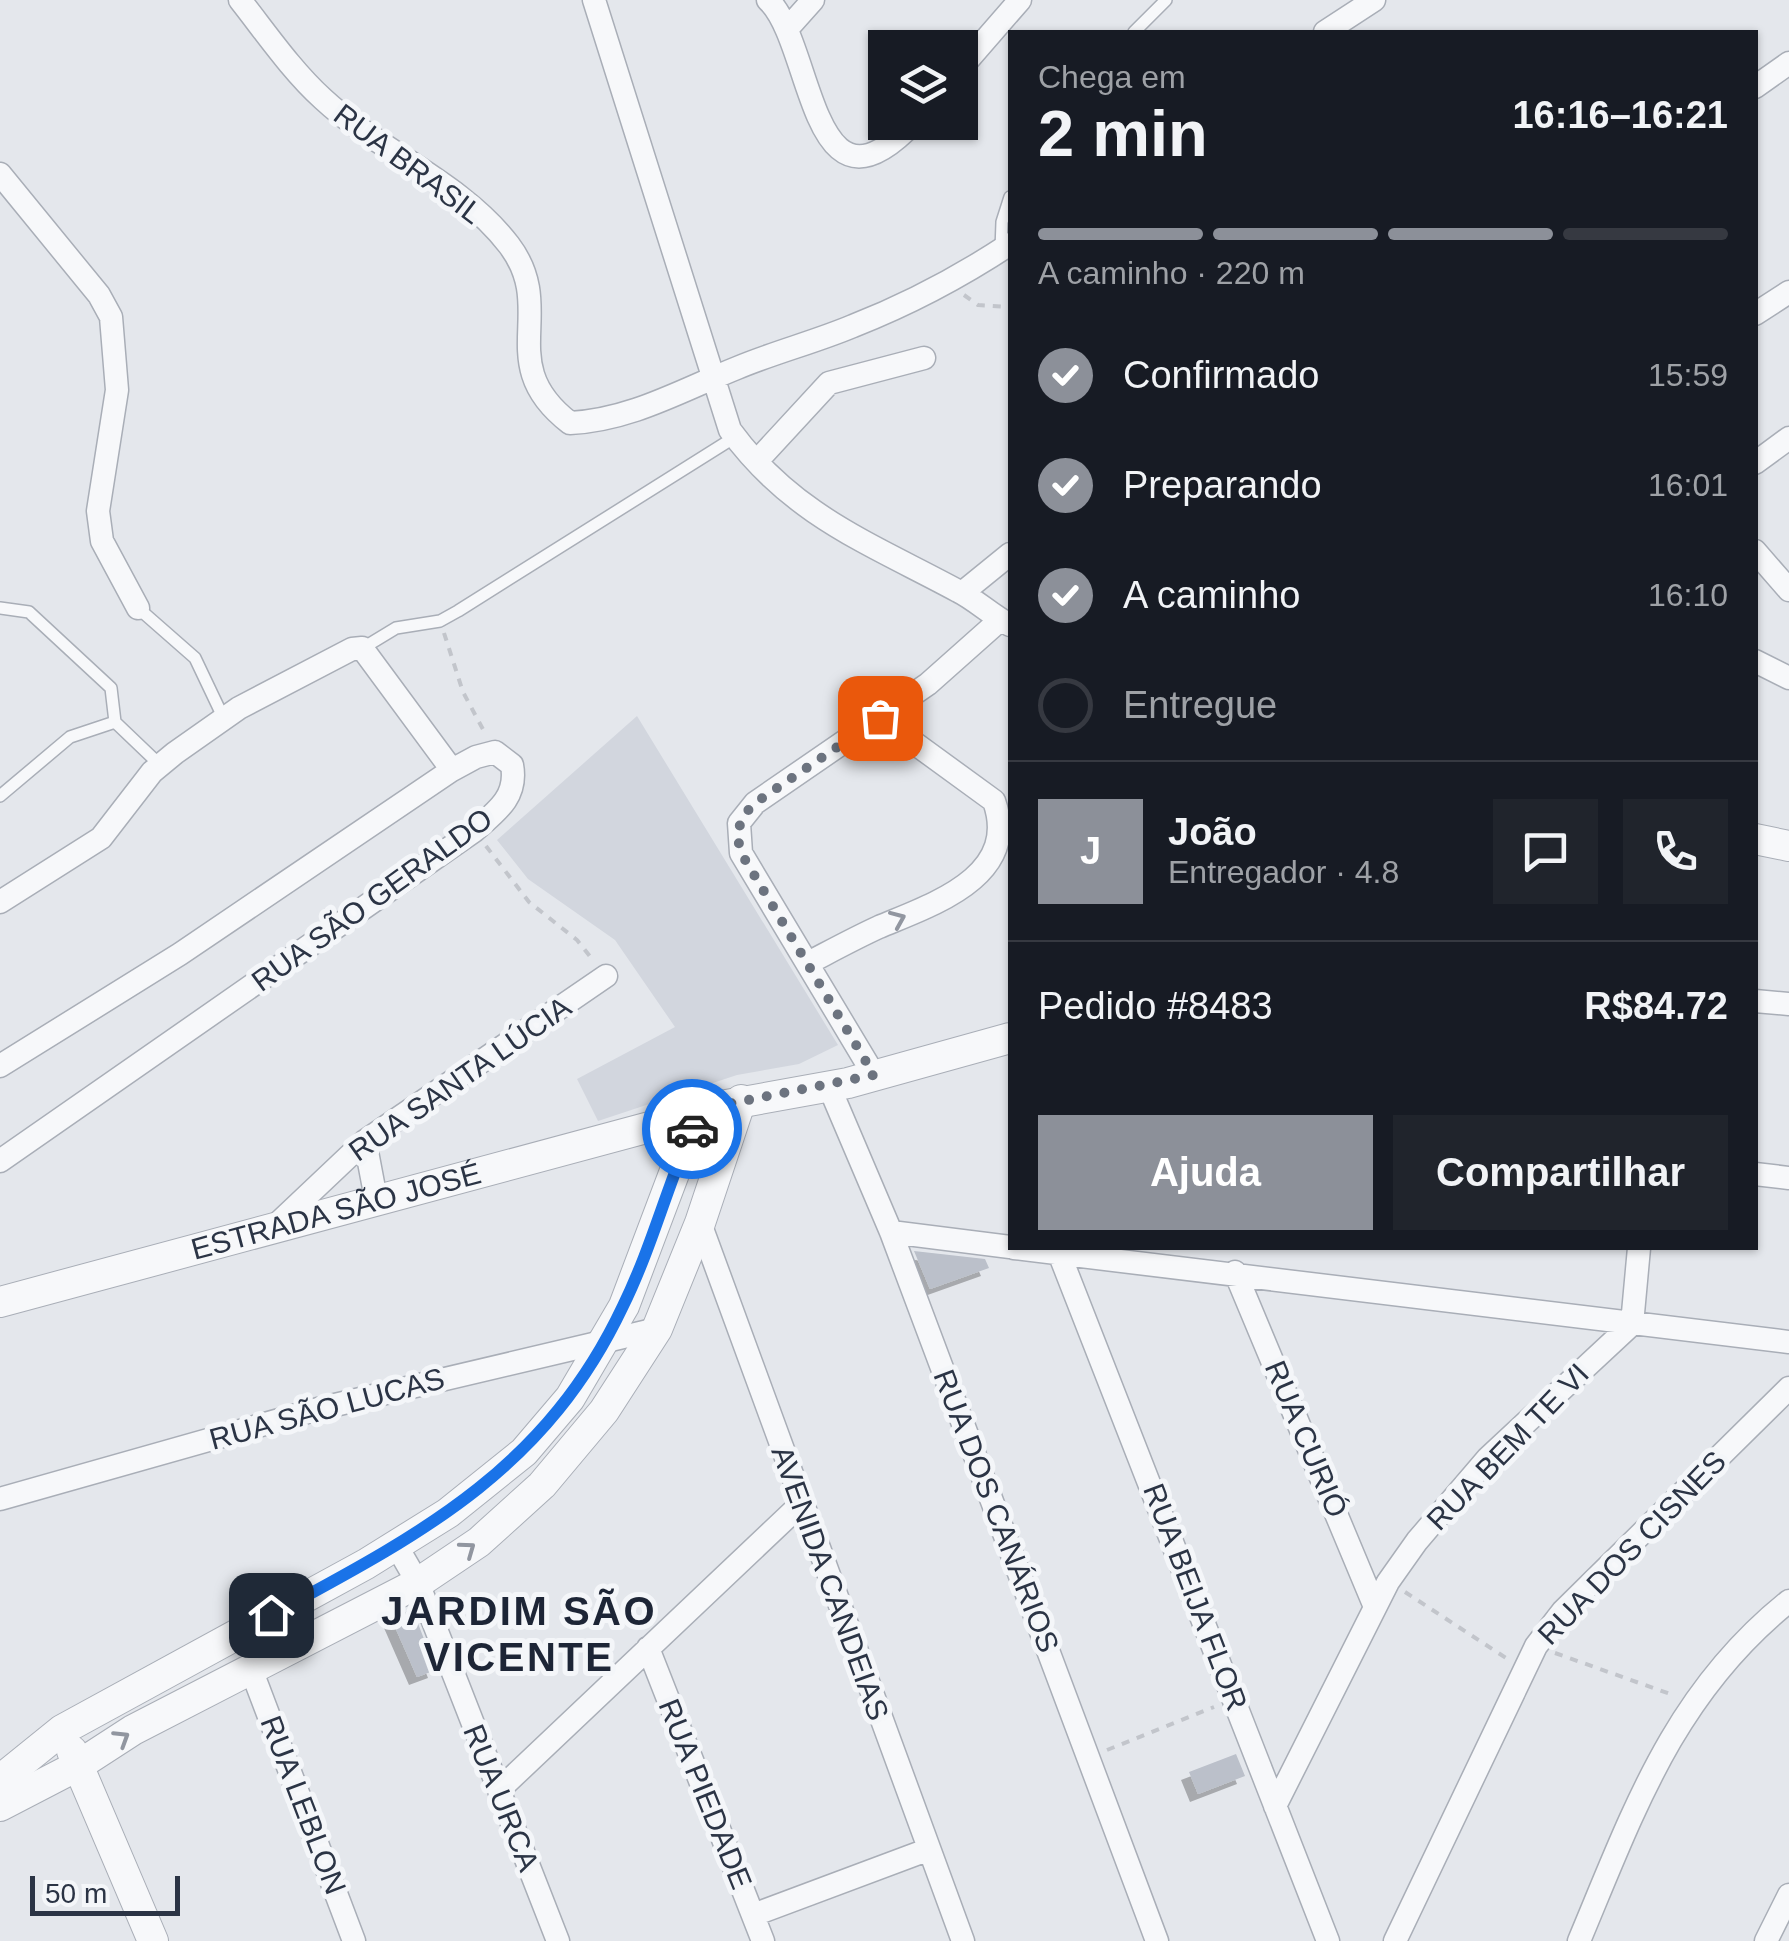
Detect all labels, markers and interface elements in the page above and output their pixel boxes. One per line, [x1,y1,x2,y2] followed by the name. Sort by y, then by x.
[868,30,978,140] map controls
[868,30,978,140] button: layers
[1038,59,1186,95] text: Chega em
[1512,94,1728,136] text: 16:16–16:21
[328,97,489,230] street label: RUA BRASIL
[1038,97,1208,170] text: 2 min
[1038,255,1305,291] text: A caminho · 220 m
[1038,348,1093,403] icon: check
[1123,354,1319,396] text: Confirmado
[1648,357,1728,393] text: 15:59
[1038,458,1093,513] icon: check
[1123,464,1322,506] text: Preparando
[1648,467,1728,503] text: 16:01
[1038,568,1093,623] icon: check
[1123,574,1300,616] text: A caminho
[1648,577,1728,613] text: 16:10
[838,676,923,761] pin
[1123,684,1277,726] text: Entregue
[853,691,908,746] icon: bag
[1493,799,1598,904] button: chat
[1623,799,1728,904] button: phone
[245,801,498,998] street label: RUA SÃO GERALDO
[1168,811,1257,853] text: João
[1080,830,1101,872] text: J
[1168,854,1399,890] text: Entregador · 4.8
[888,911,906,931] one-way arrow
[1038,985,1273,1027] text: Pedido #8483
[1584,985,1728,1027] text: R$84.72
[343,990,577,1167] street label: RUA SANTA LÚCIA
[642,1079,742,1179] courier
[665,1102,720,1157] icon: car
[1038,1115,1373,1230] button: Ajuda
[1393,1115,1728,1230] button: Compartilhar
[187,1156,484,1266] street label: ESTRADA SÃO JOSÉ
[1259,1356,1354,1522] street label: RUA CURIÓ
[1420,1357,1595,1536] street label: RUA BEM TE VI
[206,1361,448,1456] street label: RUA SÃO LUCAS
[927,1365,1066,1657] street label: RUA DOS CANÁRIOS
[765,1441,895,1725] street label: AVENIDA CANDEIAS
[1531,1444,1732,1651] street label: RUA DOS CISNES
[1137,1479,1254,1715] street label: RUA BEIJA FLOR
[457,1543,475,1560] one-way arrow
[229,1573,314,1658] pin
[244,1588,299,1643] icon: home
[381,1588,657,1679] district label: JARDIM SÃO VICENTE
[652,1694,759,1894] street label: RUA PIEDADE
[254,1711,353,1899] street label: RUA LEBLON
[457,1720,546,1876] street label: RUA URCA
[111,1731,129,1750] one-way arrow
[30,1871,180,1916] scale bar
[45,1878,107,1909] text: 50 m

